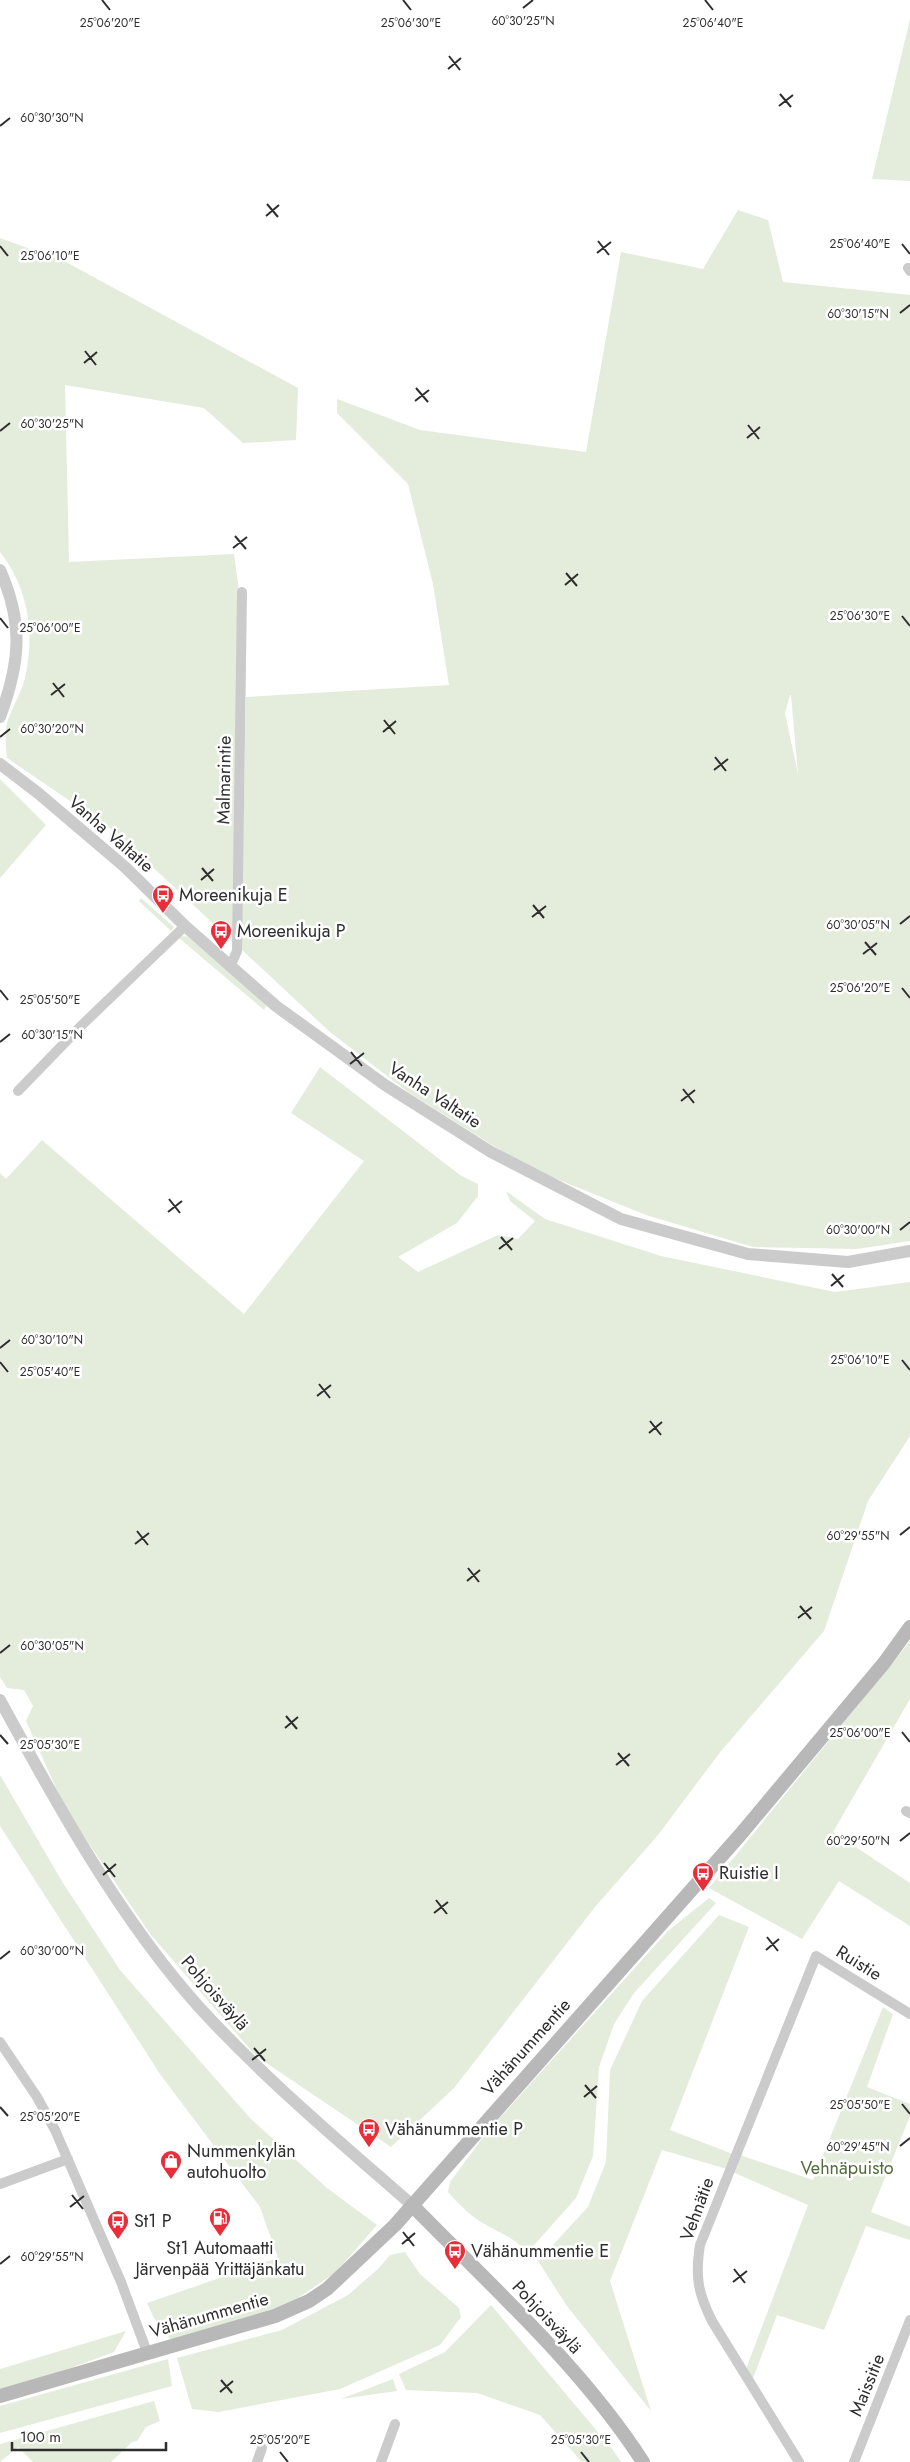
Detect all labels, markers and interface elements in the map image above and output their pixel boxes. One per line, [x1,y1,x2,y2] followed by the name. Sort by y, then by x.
[491,12,555,30] text: 60°30'25"N
[80,14,140,32] text: 25°06'20"E
[381,14,441,32] text: 25°06'30"E
[683,14,743,32] text: 25°06'40"E
[20,109,84,127] text: 60°30'30"N
[830,235,890,253] text: 25°06'40"E
[20,247,80,265] text: 25°06'10"E
[827,305,889,323] text: 60°30'15"N
[20,415,84,433] text: 60°30'25"N
[830,607,890,625] text: 25°06'30"E
[19,619,81,637] text: 25°06'00"E
[20,720,84,738] text: 60°30'20"N
[210,735,238,825] street label: Malmarintie
[63,789,159,879] street label: Vanha Valtatie
[179,882,288,908] place label: Moreenikuja E
[151,883,175,914] bus stop icon: Moreenikuja E
[826,916,890,934] text: 60°30'05"N
[237,918,346,944] place label: Moreenikuja P
[209,919,233,950] bus stop icon: Moreenikuja P
[830,979,890,997] text: 25°06'20"E
[20,991,80,1009] text: 25°05'50"E
[21,1026,83,1044] text: 60°30'15"N
[384,1055,486,1135] street label: Vanha Valtatie
[826,1221,890,1239] text: 60°30'00"N
[21,1331,83,1349] text: 60°30'10"N
[830,1351,890,1369] text: 25°06'10"E
[20,1363,80,1381] text: 25°05'40"E
[826,1527,890,1545] text: 60°29'55"N
[20,1637,84,1655] text: 60°30'05"N
[829,1724,891,1742] text: 25°06'00"E
[20,1736,80,1754] text: 25°05'30"E
[826,1832,890,1850] text: 60°29'50"N
[719,1860,779,1886] place label: Ruistie I
[691,1861,715,1892] bus stop icon: Ruistie I
[831,1939,887,1987] street label: Ruistie
[20,1942,84,1960] text: 60°30'00"N
[175,1950,255,2036] street label: Pohjoisväylä
[475,1993,577,2101] street label: Vähänummentie
[830,2096,890,2114] text: 25°05'50"E
[20,2108,80,2126] text: 25°05'20"E
[385,2116,523,2142] place label: Vähänummentie P
[357,2117,381,2148] bus stop icon: Vähänummentie P
[187,2138,296,2185] place label: Nummenkylän autohuolto
[826,2138,890,2156] text: 60°29'45"N
[159,2149,183,2180] shop icon: Nummenkylän autohuolto
[800,2155,894,2181] park label: Vehnäpuisto
[674,2174,720,2244] street label: Vehnätie
[208,2206,232,2237] fuel station icon: St1 Automaatti Järvenpää Yrittäjänkatu
[134,2208,172,2234] place label: St1 P
[106,2209,130,2240] bus stop icon: St1 P
[133,2235,305,2282] place label: St1 Automaatti Järvenpää Yrittäjänkatu
[471,2238,609,2264] place label: Vähänummentie E
[443,2239,467,2270] bus stop icon: Vähänummentie E
[20,2248,84,2266] text: 60°29'55"N
[506,2274,588,2360] street label: Pohjoisväylä
[146,2286,272,2344] street label: Vähänummentie
[843,2350,891,2420] street label: Maissitie
[12,2420,166,2452] scale bar
[20,2426,61,2448] text: 100 m
[250,2431,310,2449] text: 25°05'20"E
[551,2431,611,2449] text: 25°05'30"E

